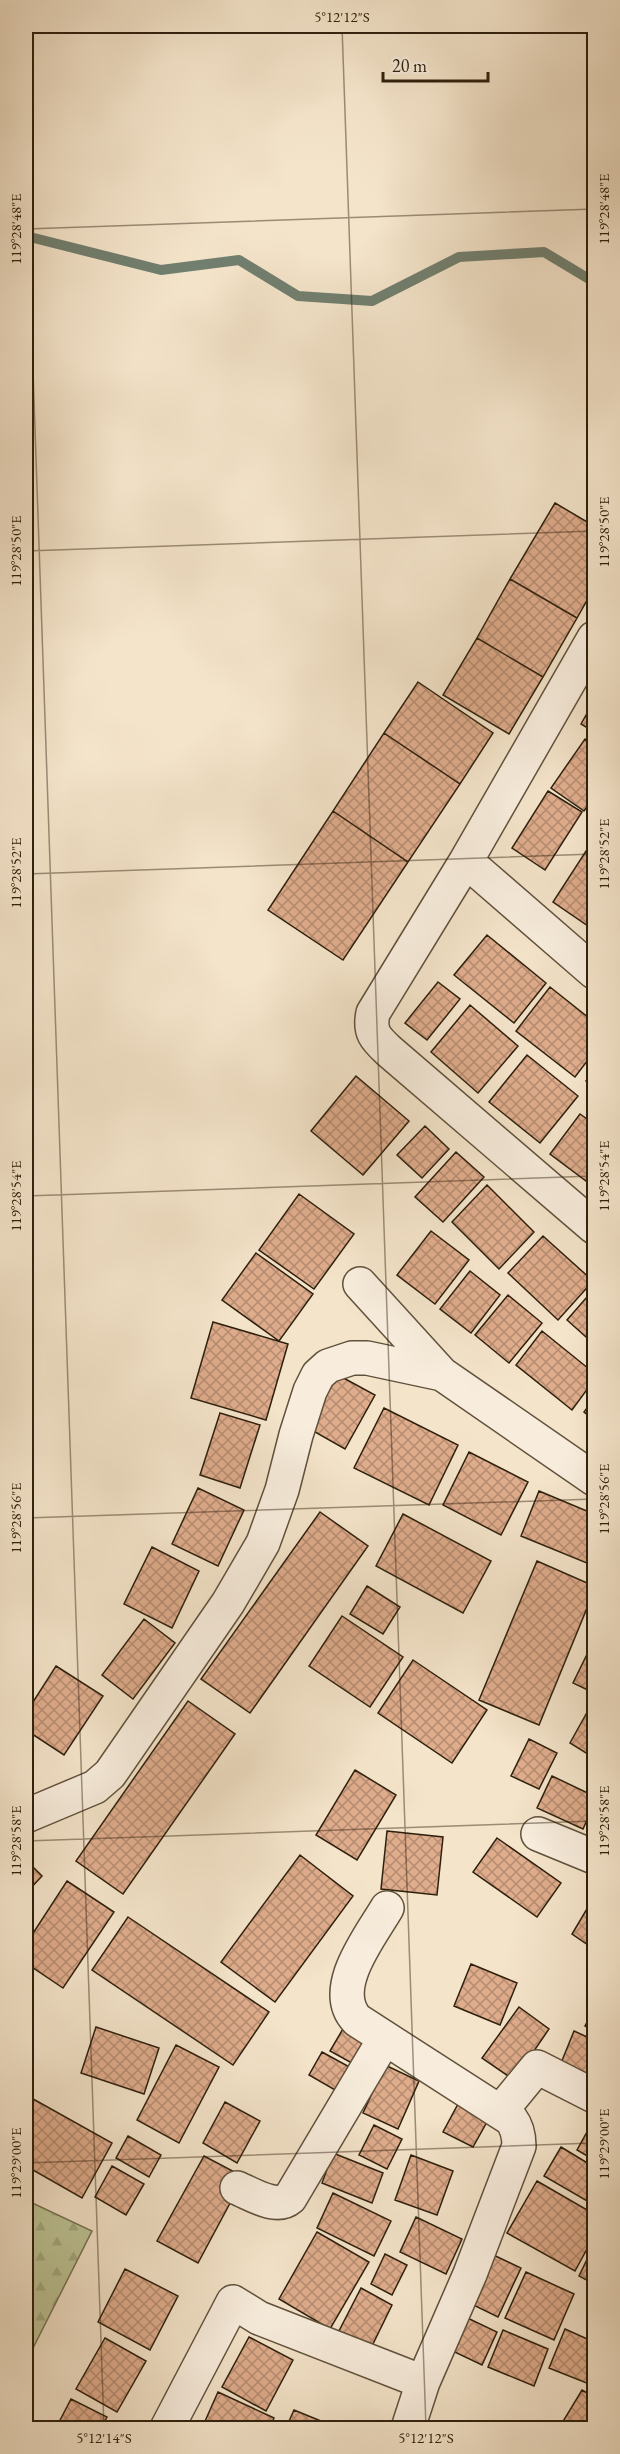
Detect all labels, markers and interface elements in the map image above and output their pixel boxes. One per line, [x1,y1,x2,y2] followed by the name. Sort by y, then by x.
[314,7,370,26] text: 5°12'12"S
[383,45,488,83] scale bar
[392,54,427,77] text: 20 m
[594,173,613,245] text: 119°28'48"E
[6,193,25,265] text: 119°28'48"E
[594,496,613,568] text: 119°28'50"E
[6,515,25,587] text: 119°28'50"E
[594,818,613,890] text: 119°28'52"E
[6,837,25,909] text: 119°28'52"E
[594,1140,613,1212] text: 119°28'54"E
[6,1160,25,1232] text: 119°28'54"E
[594,1463,613,1535] text: 119°28'56"E
[6,1482,25,1554] text: 119°28'56"E
[594,1785,613,1857] text: 119°28'58"E
[6,1805,25,1877] text: 119°28'58"E
[594,2108,613,2180] text: 119°29'00"E
[6,2127,25,2199] text: 119°29'00"E
[76,2428,132,2447] text: 5°12'14"S
[398,2428,454,2447] text: 5°12'12"S

